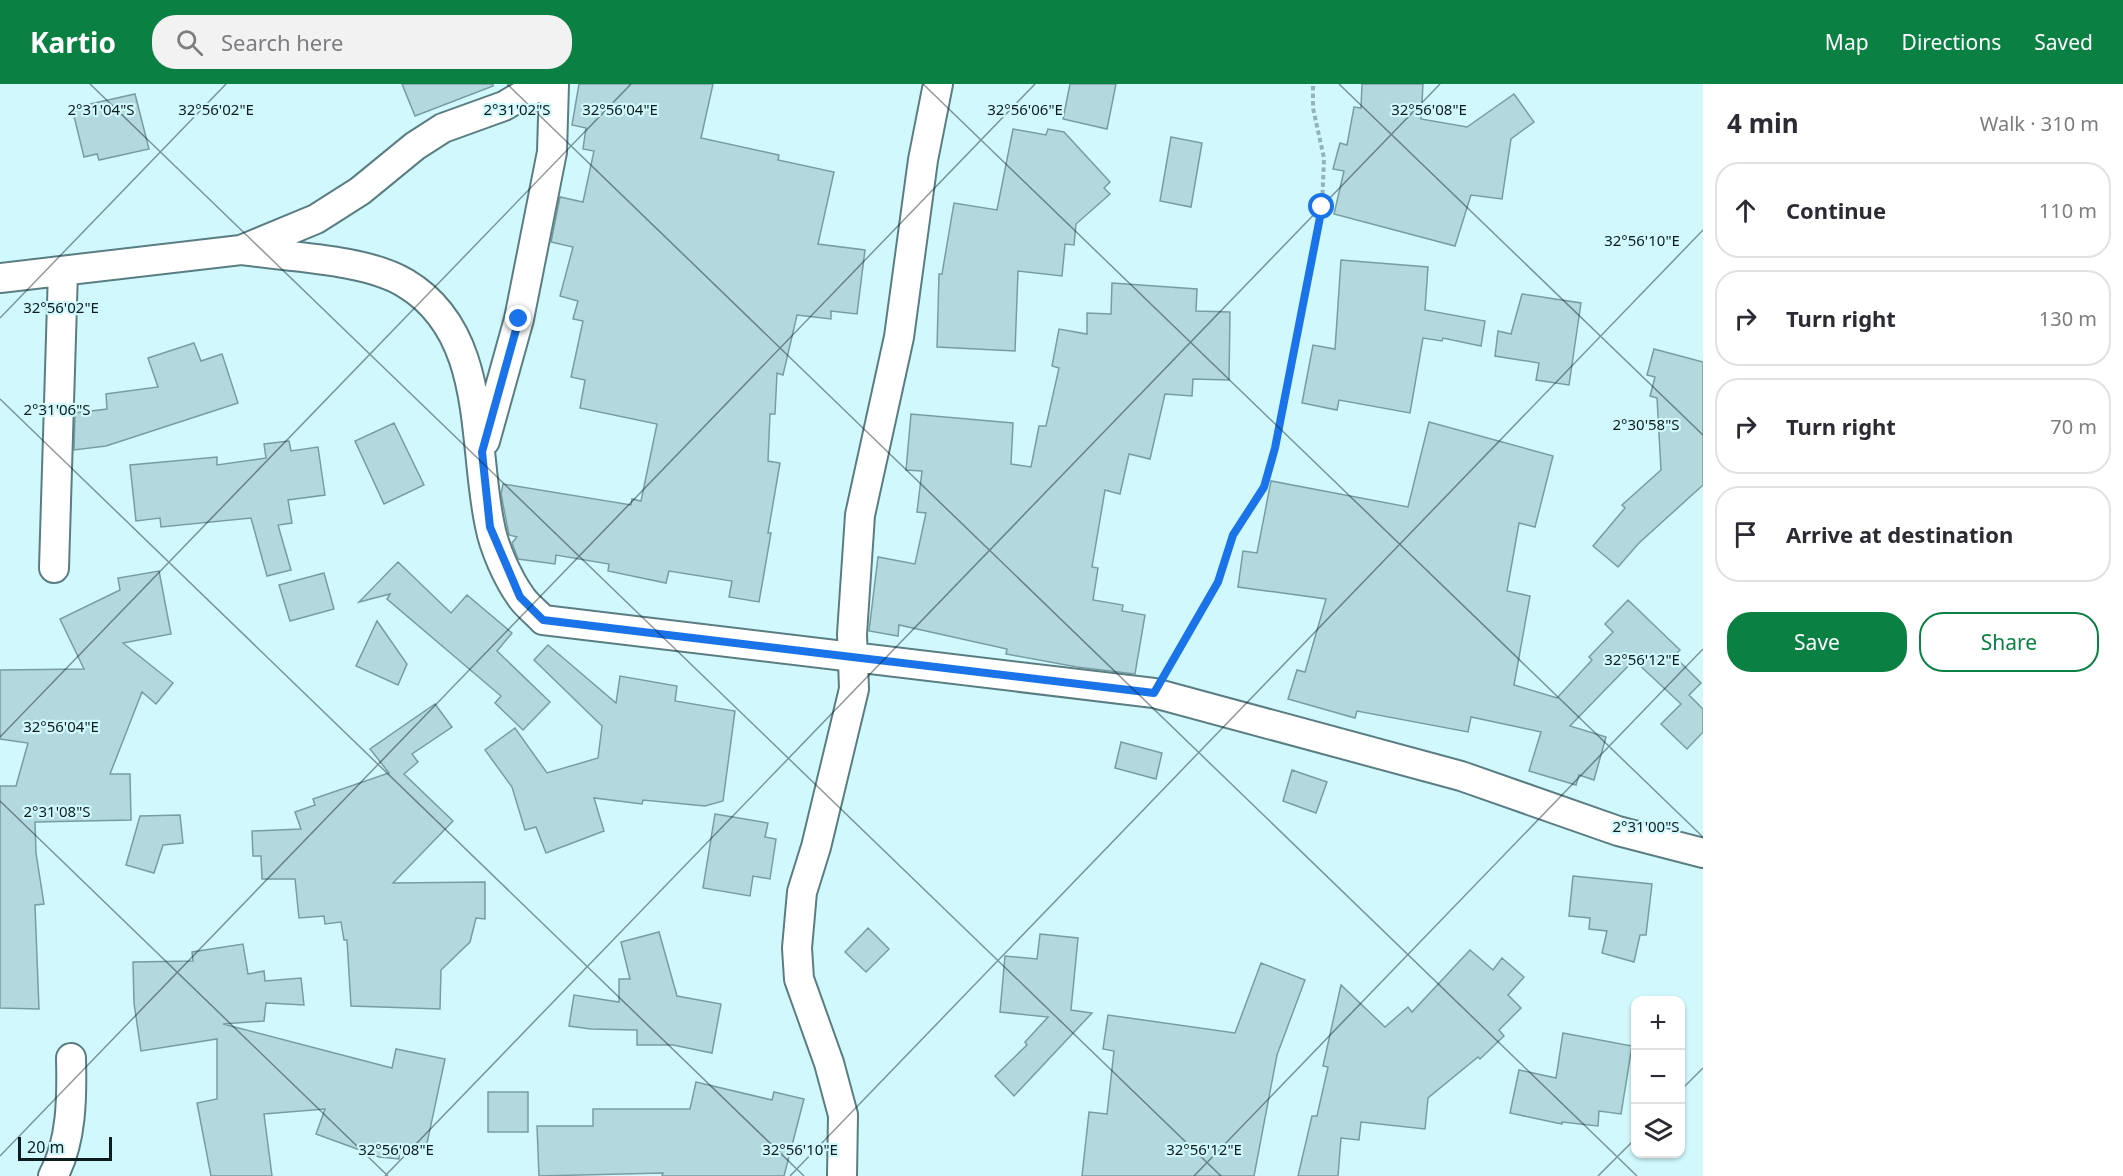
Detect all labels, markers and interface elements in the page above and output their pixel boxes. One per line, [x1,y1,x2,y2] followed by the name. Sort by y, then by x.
[152,15,572,69] search box
[30,23,116,61] text: Kartio
[173,26,206,59] icon: search
[221,27,343,57] text: Search here
[1825,28,1869,56] text: Map
[1902,28,2001,56] text: Directions
[2034,28,2093,56] text: Saved
[67,99,135,119] text: 2°31'04"S
[178,99,254,119] text: 32°56'02"E
[483,99,551,119] text: 2°31'02"S
[582,99,658,119] text: 32°56'04"E
[987,99,1063,119] text: 32°56'06"E
[1391,99,1467,119] text: 32°56'08"E
[1727,105,1799,141] text: 4 min
[1980,110,2099,137] text: Walk · 310 m
[1308,193,1334,219] route start
[1729,194,1762,227] icon: ahead
[1786,195,1886,225] text: Continue
[2039,197,2097,224] text: 110 m
[1604,230,1680,250] text: 32°56'10"E
[23,297,99,317] text: 32°56'02"E
[1729,302,1762,335] icon: right
[1786,303,1896,333] text: Turn right
[505,305,531,331] route end
[2039,305,2097,332] text: 130 m
[23,399,91,419] text: 2°31'06"S
[1729,410,1762,443] icon: right
[1786,411,1896,441] text: Turn right
[2050,413,2097,440] text: 70 m
[1612,414,1680,434] text: 2°30'58"S
[1729,518,1762,551] icon: arrive
[1786,519,2013,549] text: Arrive at destination
[1727,612,1907,672] button: Save
[1919,612,2099,672] button: Share
[1604,649,1680,669] text: 32°56'12"E
[23,716,99,736] text: 32°56'04"E
[23,801,91,821] text: 2°31'08"S
[1612,816,1680,836] text: 2°31'00"S
[1631,996,1685,1158] map controls
[1631,996,1685,1050] button: +
[1631,1050,1685,1104] button: −
[1631,1104,1685,1158] button: layers
[18,1134,112,1162] scale bar
[27,1136,64,1158] text: 20 m
[358,1139,434,1159] text: 32°56'08"E
[762,1139,838,1159] text: 32°56'10"E
[1166,1139,1242,1159] text: 32°56'12"E

